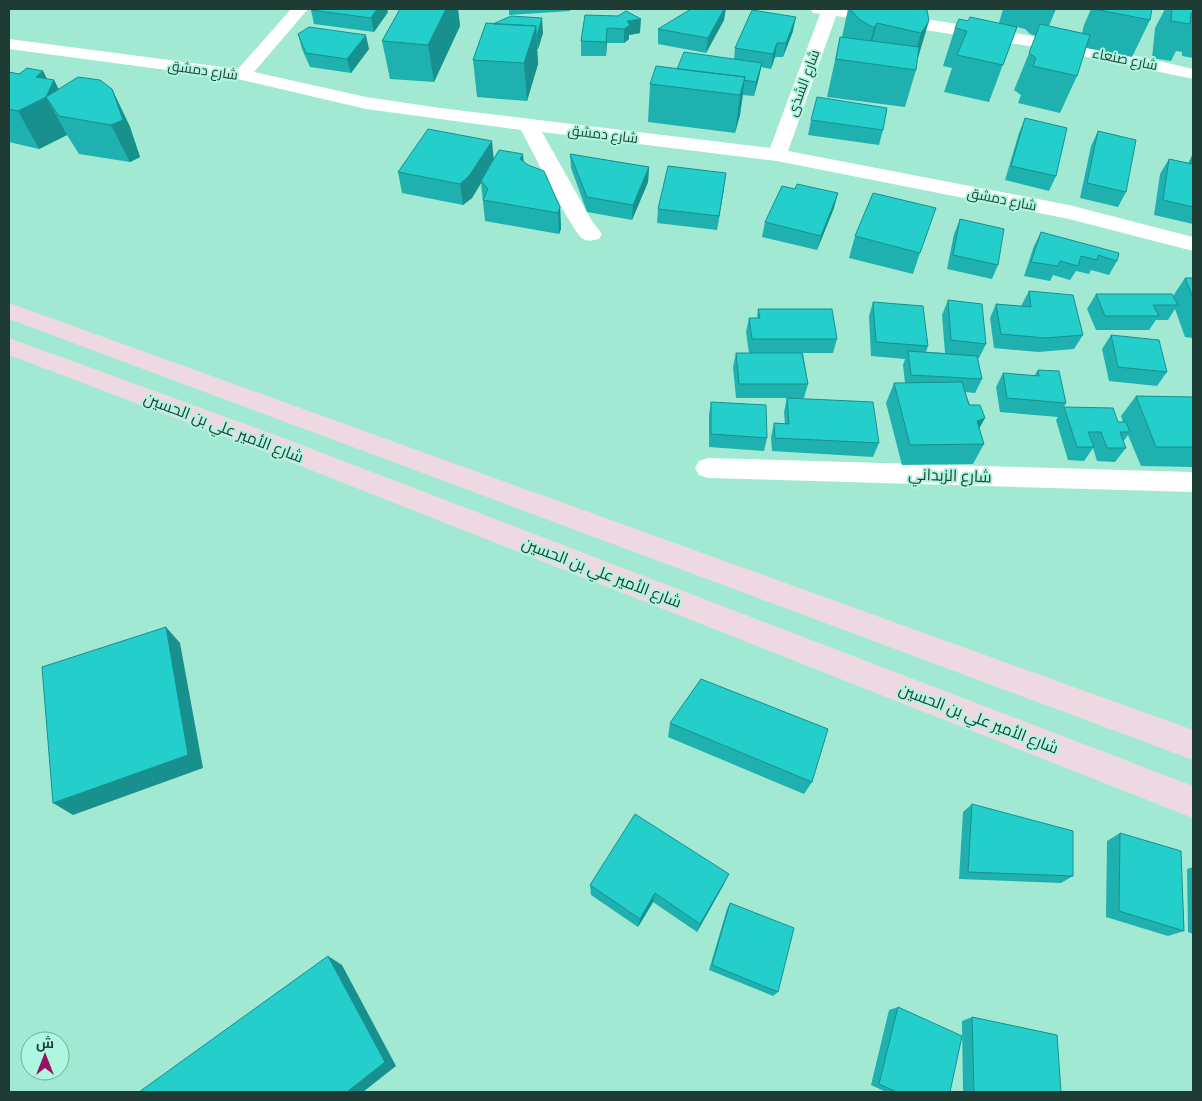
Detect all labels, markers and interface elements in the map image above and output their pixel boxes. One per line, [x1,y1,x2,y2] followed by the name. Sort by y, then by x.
[1091,44,1159,74] street label: شارع صنعاء
[783,47,823,119] street label: شارع الشذى
[167,56,239,84] street label: شارع دمشق
[567,121,639,147] street label: شارع دمشق
[966,183,1038,215] street label: شارع دمشق
[140,387,307,470] street label: شارع الأمير علي بن الحسين
[908,464,992,490] street label: شارع الزبداني
[518,532,685,615] street label: شارع الأمير علي بن الحسين
[895,678,1062,761] street label: شارع الأمير علي بن الحسين
[20,1031,70,1081] north arrow
[36,1034,54,1052] text: ش

